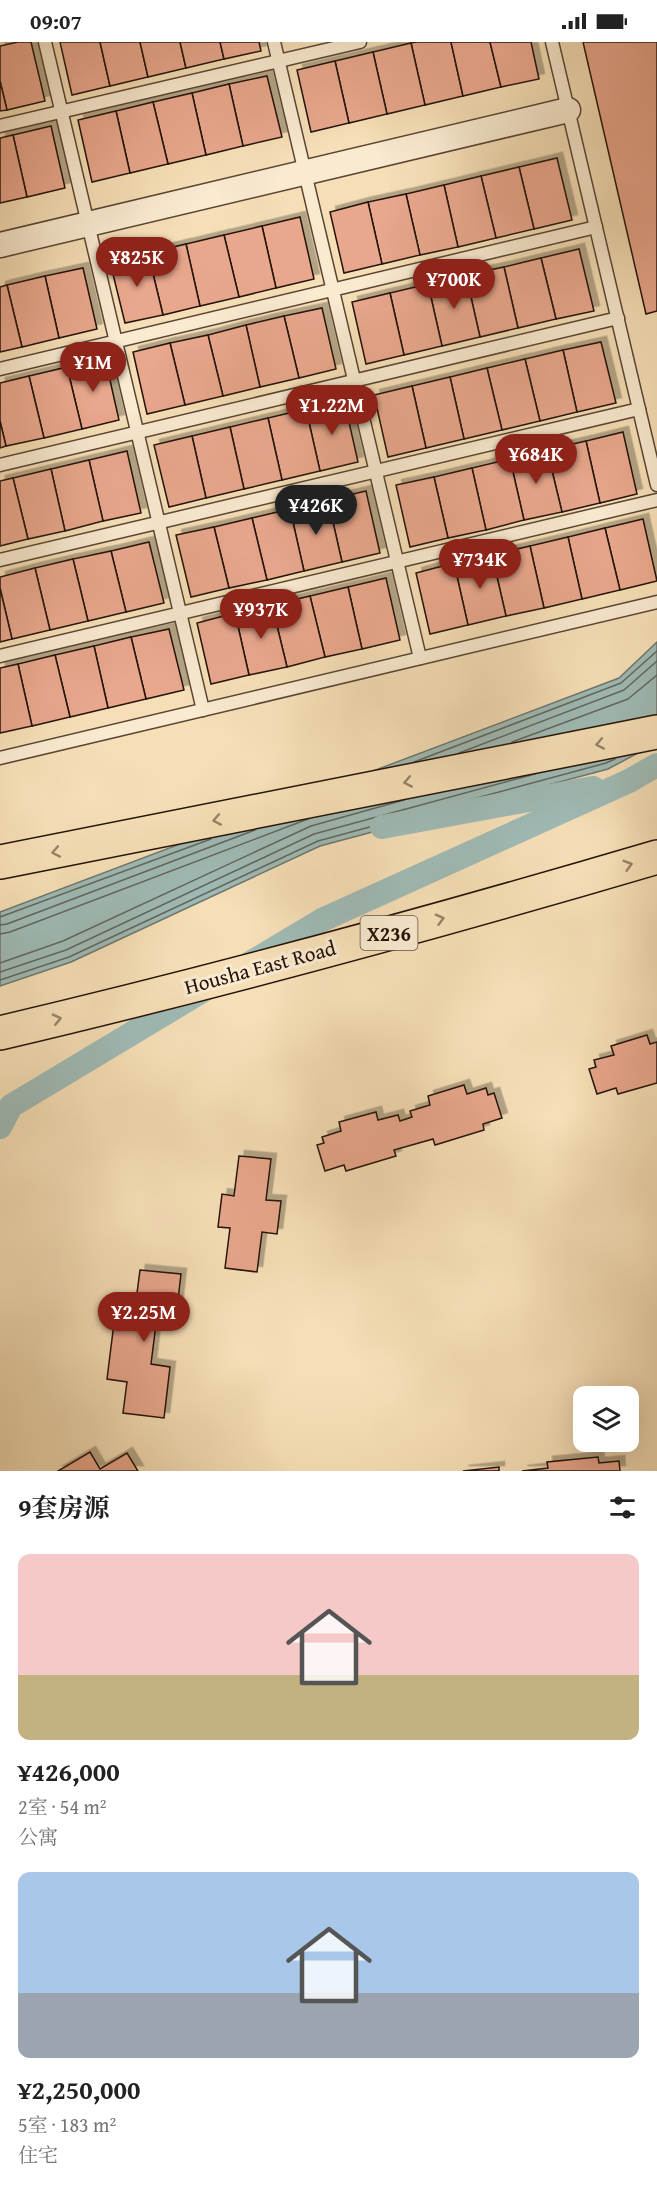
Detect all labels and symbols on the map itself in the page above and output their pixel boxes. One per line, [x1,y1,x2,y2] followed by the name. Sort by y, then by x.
[95,237,179,288] pin: ¥825K
[412,259,496,310] pin: ¥700K
[64,342,122,393] pin: ¥1M
[283,385,381,436] pin: ¥1.22M
[494,434,578,485] pin: ¥684K
[274,485,358,536] pin: ¥426K
[438,539,522,590] pin: ¥734K
[219,589,303,640] pin: ¥937K
[595,737,605,750] one-way arrow
[404,775,414,788] one-way arrow
[212,813,222,826] one-way arrow
[51,845,61,857] one-way arrow
[622,860,633,872] one-way arrow
[435,913,445,926] one-way arrow
[360,916,418,950] road number: X236
[181,932,340,1002] street label: Housha East Road
[52,1014,62,1027] one-way arrow
[95,1292,193,1343] pin: ¥2.25M

